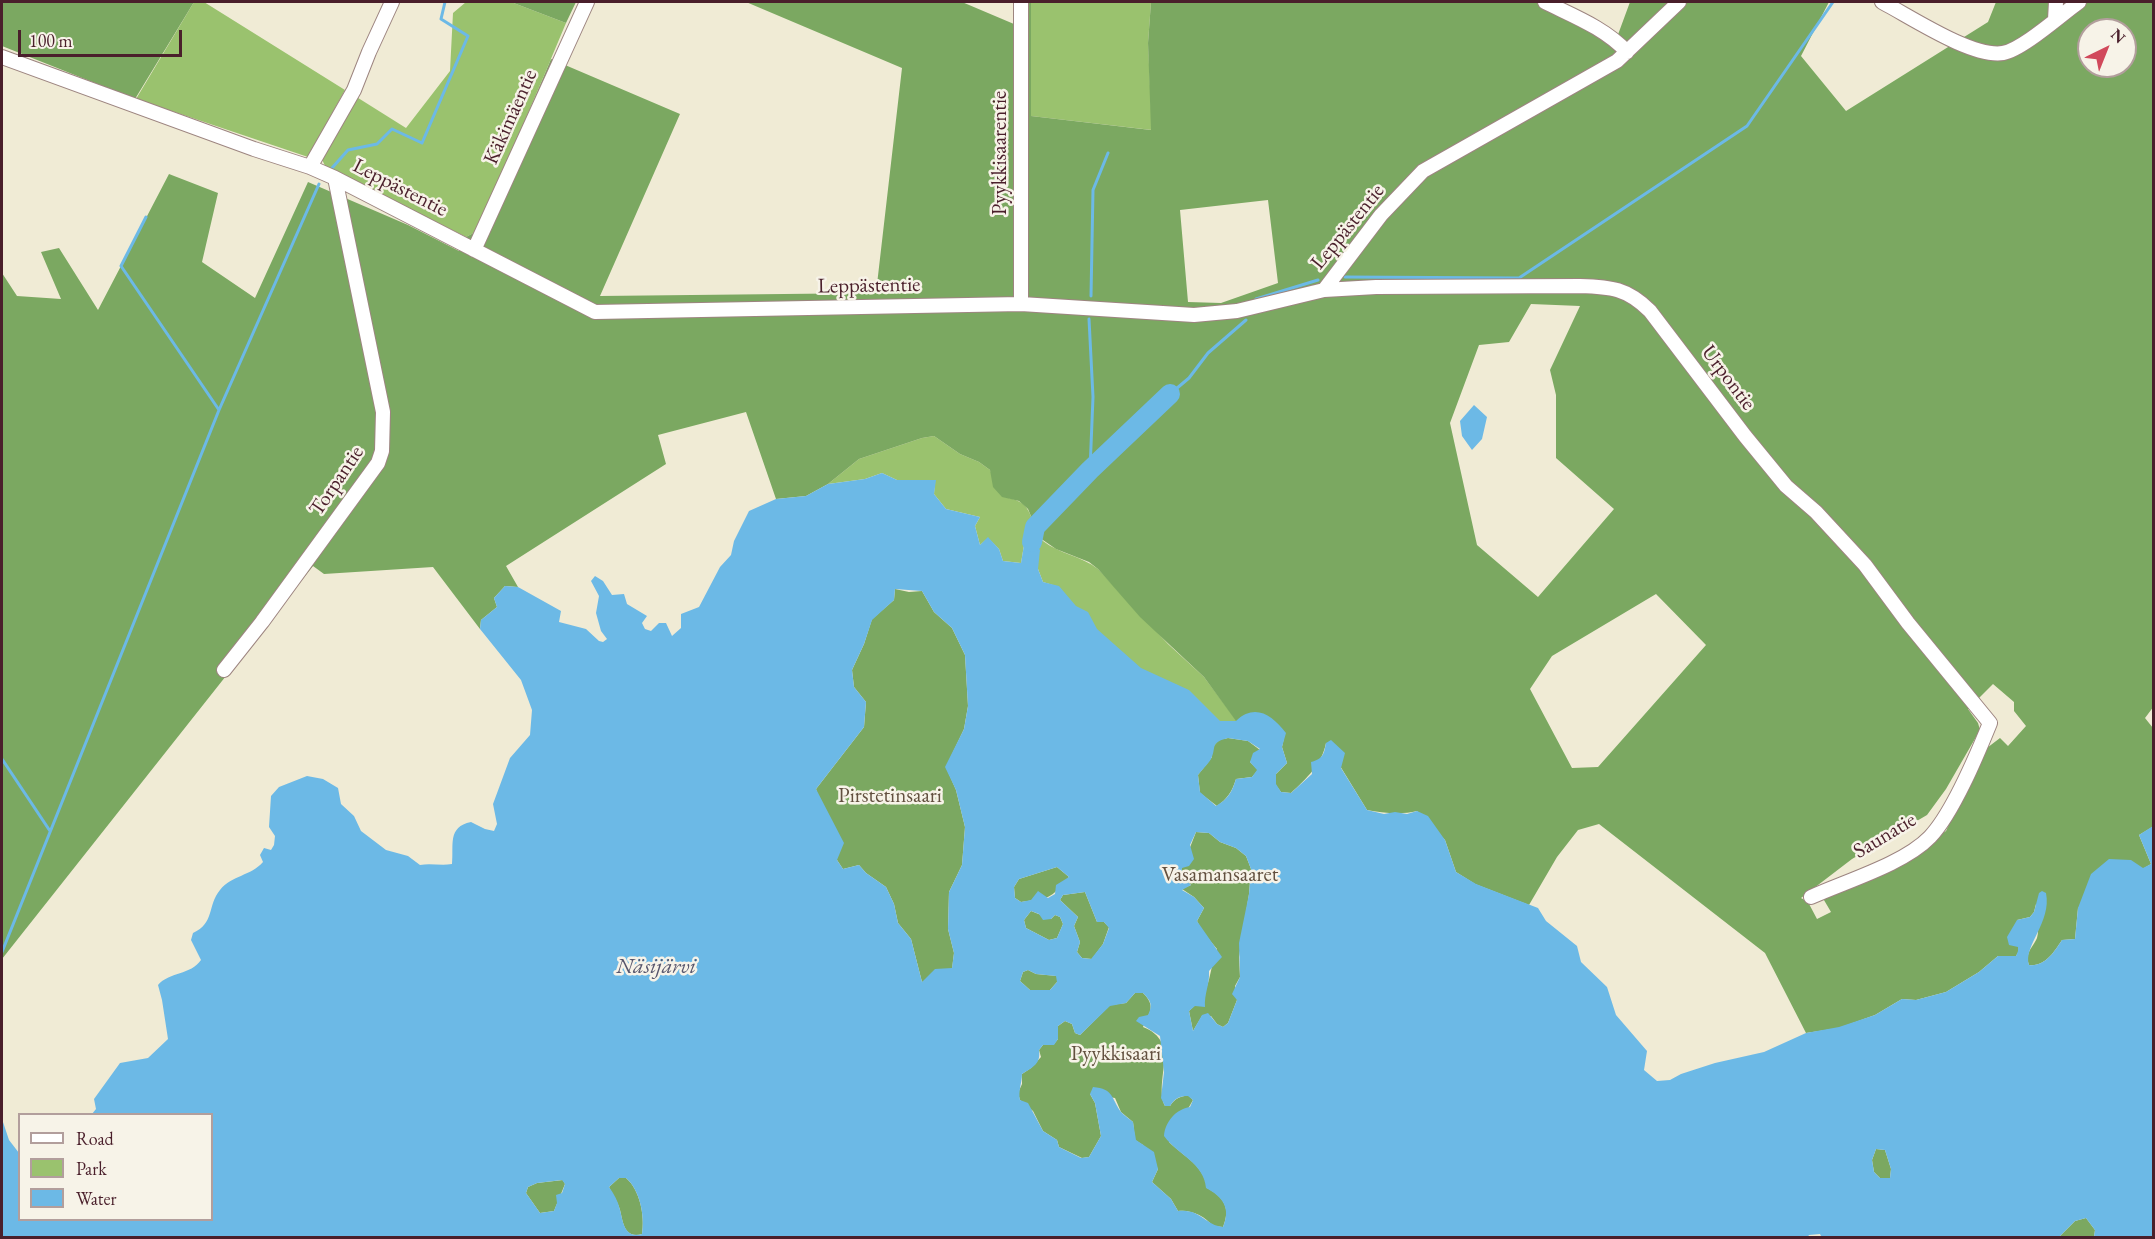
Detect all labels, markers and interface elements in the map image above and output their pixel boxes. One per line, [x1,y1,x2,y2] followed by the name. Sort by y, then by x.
[21,18,184,56] scale bar
[2077,18,2137,78] north arrow
[2106,24,2130,48] text: N
[29,29,73,52] text: 100 m
[479,65,543,169] street label: Käkimäentie
[987,91,1013,215] street label: Pyykkisaarentie
[348,153,452,223] street label: Leppästentie
[1306,179,1390,275] street label: Leppästentie
[817,273,921,299] street label: Leppästentie
[1695,341,1761,415] street label: Urpontie
[304,441,370,521] street label: Torpantie
[838,783,942,809] park label: Pirstetinsaari
[1849,808,1921,864] street label: Saunatie
[1162,862,1278,888] park label: Vasamansaaret
[616,954,696,980] water label: Näsijärvi
[1071,1041,1161,1067] park label: Pyykkisaari
[18,1113,213,1221] legend
[76,1127,114,1150] text: Road
[76,1157,107,1180] text: Park
[76,1187,117,1210] text: Water

